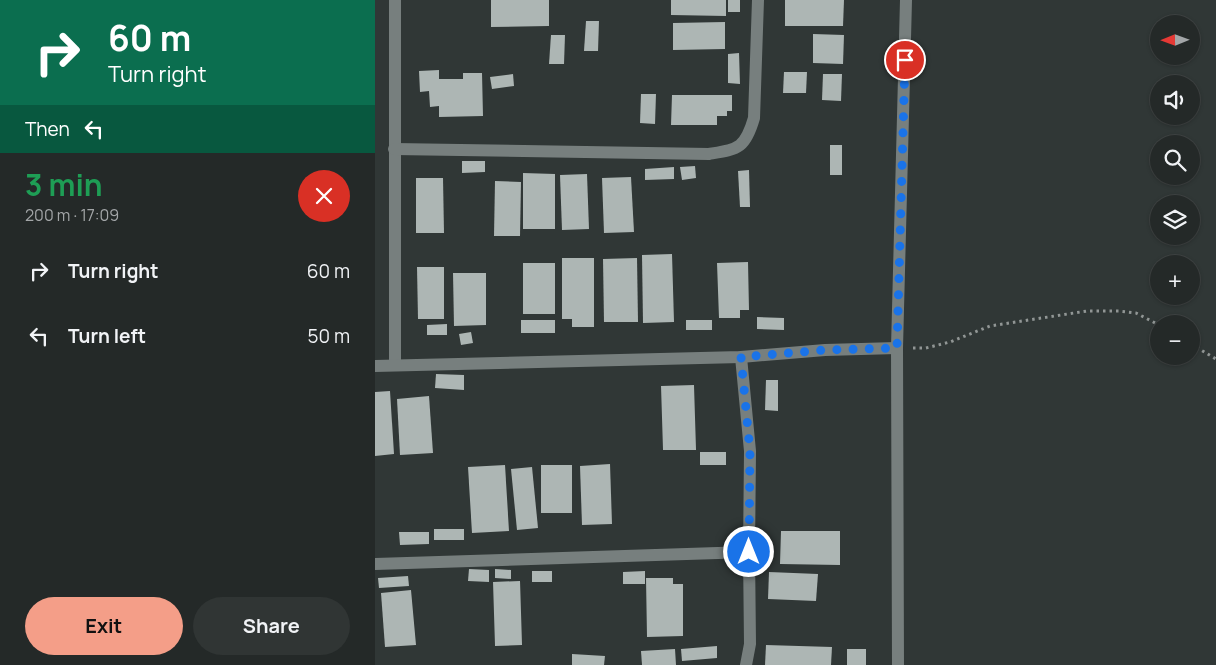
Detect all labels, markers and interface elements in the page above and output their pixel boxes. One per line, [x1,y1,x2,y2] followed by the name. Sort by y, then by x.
[108,14,191,62] text: 60 m
[1150,15,1200,65] north arrow
[1150,15,1200,365] map controls
[25,20,90,85] icon: right
[884,39,926,81] pin
[891,46,919,74] icon: arrive
[108,59,206,89] text: Turn right
[1150,75,1200,125] button: sound
[80,115,108,143] icon: left
[25,116,70,142] text: Then
[1150,135,1200,185] button: search
[25,164,103,205] text: 3 min
[298,170,350,222] button: close
[1150,195,1200,245] button: layers
[25,204,119,226] text: 200 m · 17:09
[1150,255,1200,305] button: +
[25,257,53,285] icon: right
[68,258,158,284] text: Turn right
[307,258,350,284] text: 60 m
[1150,315,1200,365] button: −
[25,322,53,350] icon: left
[68,323,146,349] text: Turn left
[308,323,350,349] text: 50 m
[722,525,774,577] position arrow
[25,597,183,655] button: Exit
[193,597,350,655] button: Share

